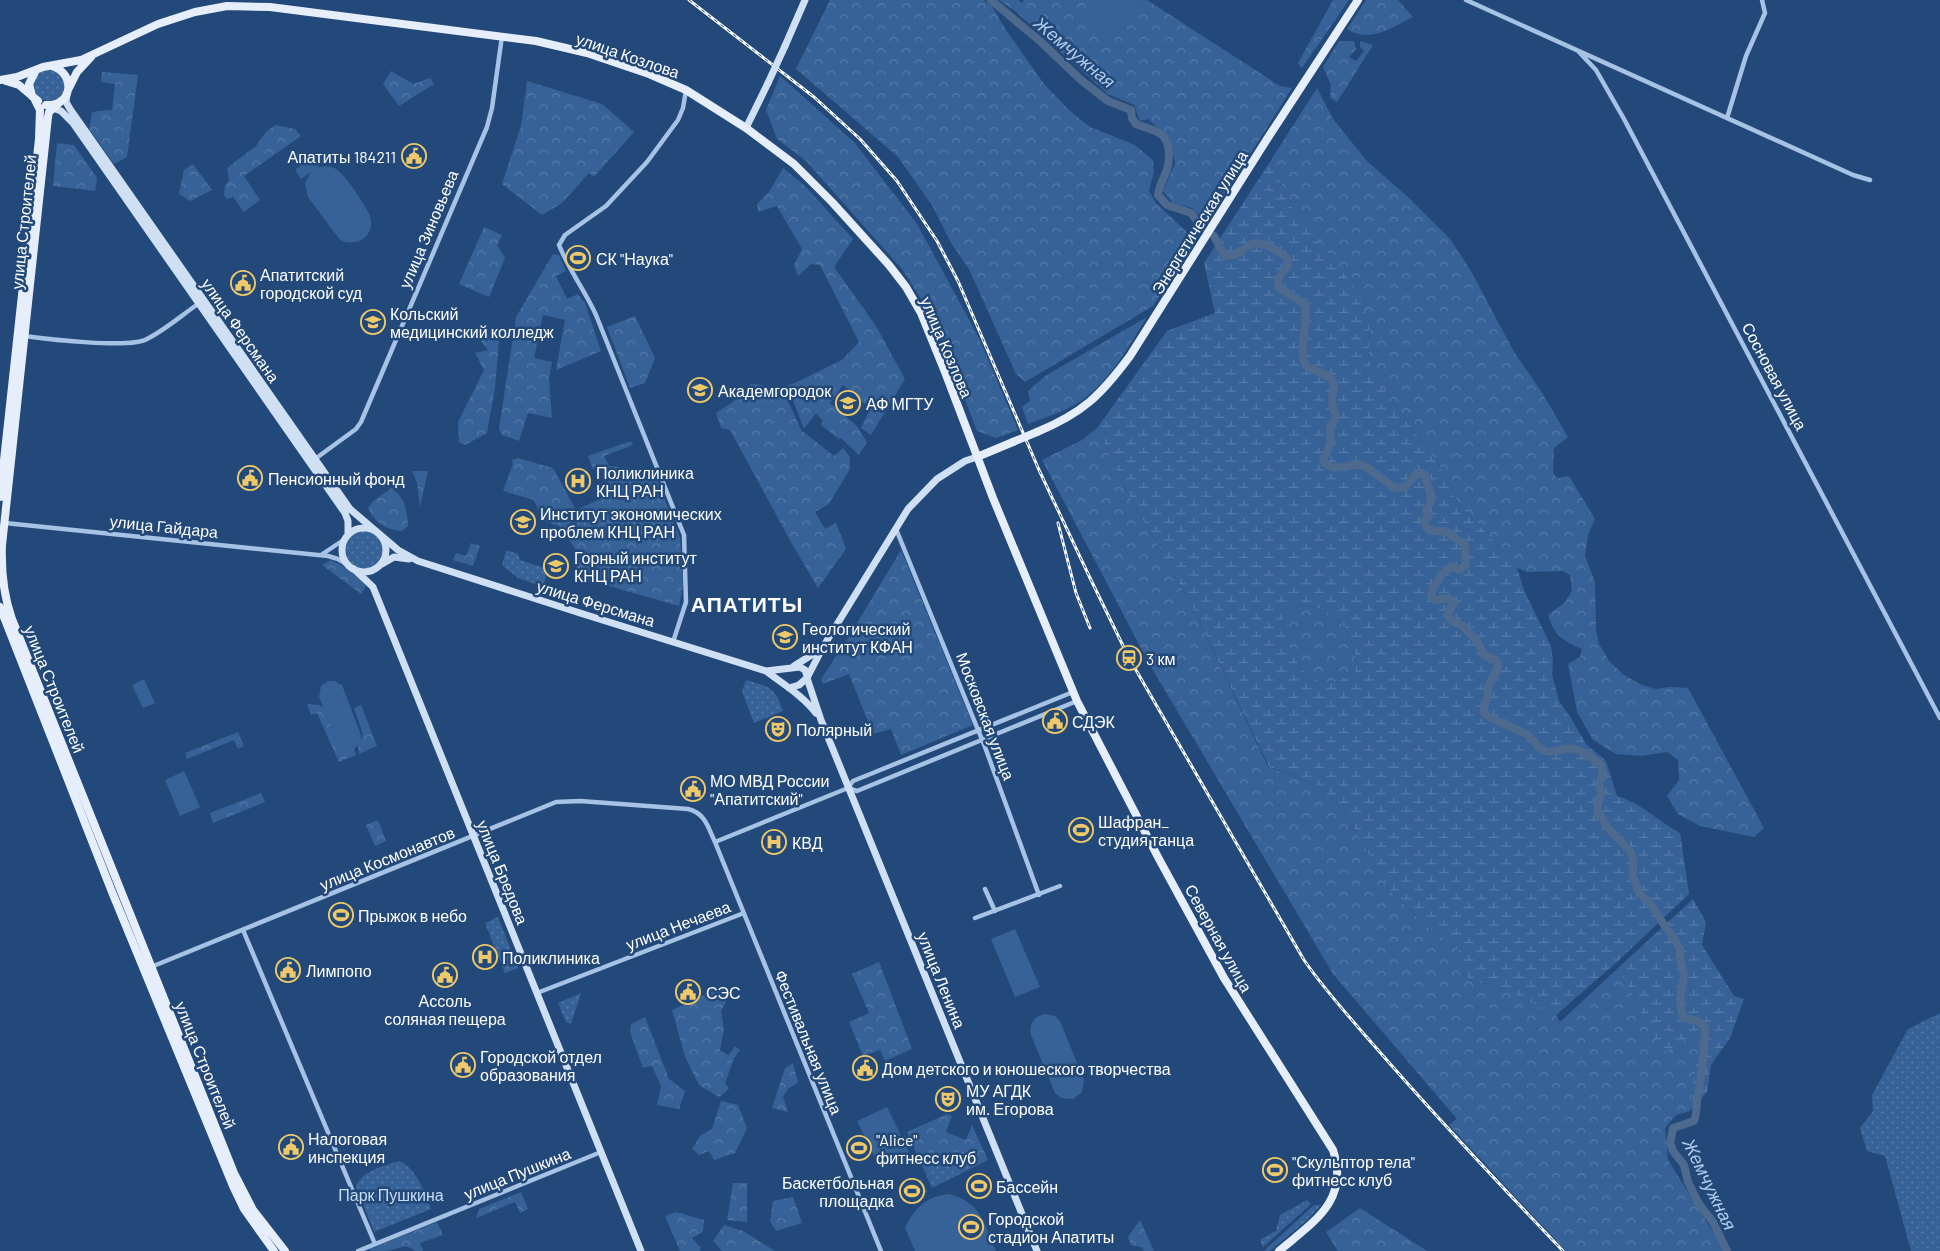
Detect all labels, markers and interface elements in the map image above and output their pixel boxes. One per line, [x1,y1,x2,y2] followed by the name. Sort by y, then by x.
[1029,11,1120,93] water label: Жемчужная
[574,28,682,82] street label: улица Козлова
[401,143,427,169] public building icon: Апатиты 184211
[287,147,396,166] place label: Апатиты 184211
[1147,147,1251,297] street label: Энергетическая улица
[6,154,40,290] street label: улица Строителей
[395,167,461,291] street label: улица Зиновьева
[565,245,591,271] sports icon: СК "Наука"
[596,249,673,268] place label: СК "Наука"
[260,265,363,302] place label: Апатитский городской суд
[230,270,256,296] public building icon: Апатитский городской суд
[198,274,284,386] street label: улица Ферсмана
[917,294,977,401] street label: улица Козлова
[390,304,554,341] place label: Кольский медицинский колледж
[360,309,386,335] school or university icon: Кольский медицинский колледж
[1739,319,1811,433] street label: Сосновая улица
[687,377,713,403] school or university icon: Академгородок
[718,381,832,400] place label: Академгородок
[835,390,861,416] school or university icon: АФ МГТУ
[866,394,934,413] place label: АФ МГТУ
[596,463,694,500] place label: Поликлиника КНЦ РАН
[237,465,263,491] public building icon: Пенсионный фонд
[565,468,591,494] hospital icon: Поликлиника КНЦ РАН
[268,469,405,488] place label: Пенсионный фонд
[540,504,722,541] place label: Институт экономических проблем КНЦ РАН
[510,509,536,535] school or university icon: Институт экономических проблем КНЦ РАН
[109,511,219,541] street label: улица Гайдара
[574,548,697,585] place label: Горный институт КНЦ РАН
[543,553,569,579] school or university icon: Горный институт КНЦ РАН
[535,576,658,630] street label: улица Ферсмана
[691,591,803,616] district label: АПАТИТЫ
[802,619,913,656] place label: Геологический институт КФАН
[21,623,89,755] street label: улица Строителей
[772,624,798,650] school or university icon: Геологический институт КФАН
[1116,645,1142,671] station icon: 3 км
[1146,649,1175,668] place label: 3 км
[953,650,1019,782] street label: Московская улица
[1042,708,1068,734] public building icon: СДЭК
[1072,712,1116,731] place label: СДЭК
[765,716,791,742] theatre icon: Полярный
[796,720,872,739] place label: Полярный
[710,771,829,808] place label: МО МВД России "Апатитский"
[680,776,706,802] public building icon: МО МВД России "Апатитский"
[1098,812,1194,849] place label: Шафран_ студия танца
[473,817,533,927] street label: улица Бредова
[1068,817,1094,843] sports icon: Шафран_ студия танца
[317,822,457,894] street label: улица Космонавтов
[761,829,787,855] hospital icon: КВД
[792,833,823,852] place label: КВД
[1182,881,1256,995] street label: Северная улица
[623,896,733,954] street label: улица Нечаева
[328,902,354,928] sports icon: Прыжок в небо
[358,906,467,925] place label: Прыжок в небо
[914,929,970,1031] street label: улица Ленина
[472,944,498,970] hospital icon: Поликлиника
[502,948,600,967] place label: Поликлиника
[275,957,301,983] public building icon: Лимпопо
[306,961,372,980] place label: Лимпопо
[432,962,458,988] public building icon: Ассоль соляная пещера
[771,967,847,1117] street label: Фестивальная улица
[675,979,701,1005] public building icon: СЭС
[706,983,740,1002] place label: СЭС
[384,991,506,1028] place label: Ассоль соляная пещера
[172,999,240,1131] street label: улица Строителей
[480,1047,602,1084] place label: Городской отдел образования
[450,1052,476,1078] public building icon: Городской отдел образования
[852,1055,878,1081] public building icon: Дом детского и юношеского творчества
[882,1059,1171,1078] place label: Дом детского и юношеского творчества
[966,1081,1054,1118] place label: МУ АГДК им. Егорова
[935,1086,961,1112] theatre icon: МУ АГДК им. Егорова
[308,1129,387,1166] place label: Налоговая инспекция
[876,1130,976,1167] place label: "Alice" фитнесс клуб
[278,1134,304,1160] public building icon: Налоговая инспекция
[1678,1134,1742,1234] water label: Жемчужная
[846,1135,872,1161] sports icon: "Alice" фитнесс клуб
[461,1143,573,1203] street label: улица Пушкина
[1292,1152,1415,1189] place label: "Скульптор тела" фитнесс клуб
[1262,1157,1288,1183] sports icon: "Скульптор тела" фитнесс клуб
[782,1173,894,1210] place label: Баскетбольная площадка
[966,1173,992,1199] sports icon: Бассейн
[996,1177,1058,1196] place label: Бассейн
[899,1178,925,1204] sports icon: Баскетбольная площадка
[338,1185,444,1204] park label: Парк Пушкина
[988,1209,1114,1246] place label: Городской стадион Апатиты
[958,1214,984,1240] sports icon: Городской стадион Апатиты

